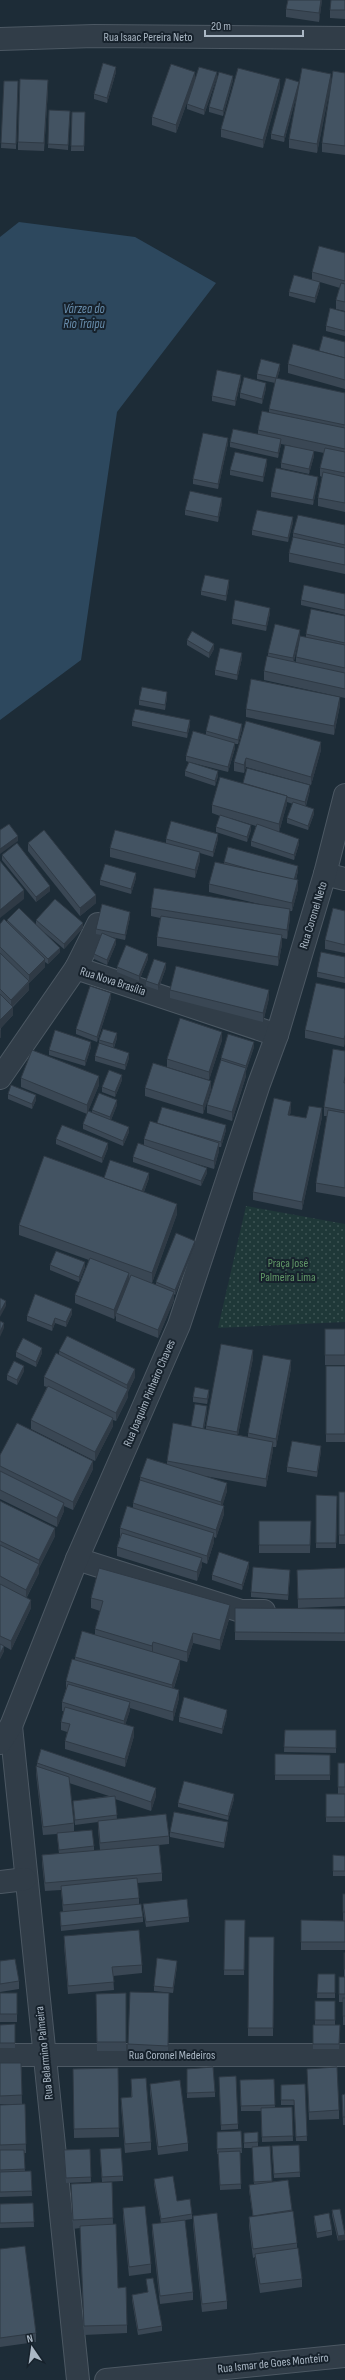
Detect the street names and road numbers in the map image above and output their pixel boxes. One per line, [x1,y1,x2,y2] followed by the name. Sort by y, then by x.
[103,30,193,45] street label: Rua Isaac Pereira Neto
[296,880,331,951] street label: Rua Coronel Neto
[78,964,148,999] street label: Rua Nova Brasília
[120,1337,179,1449] street label: Rua Joaquim Pinheiro Chaves
[32,2005,57,2100] street label: Rua Belarmino Palmeira
[129,2048,215,2063] street label: Rua Coronel Medeiros
[217,2350,329,2377] street label: Rua Ismar de Goes Monteiro

